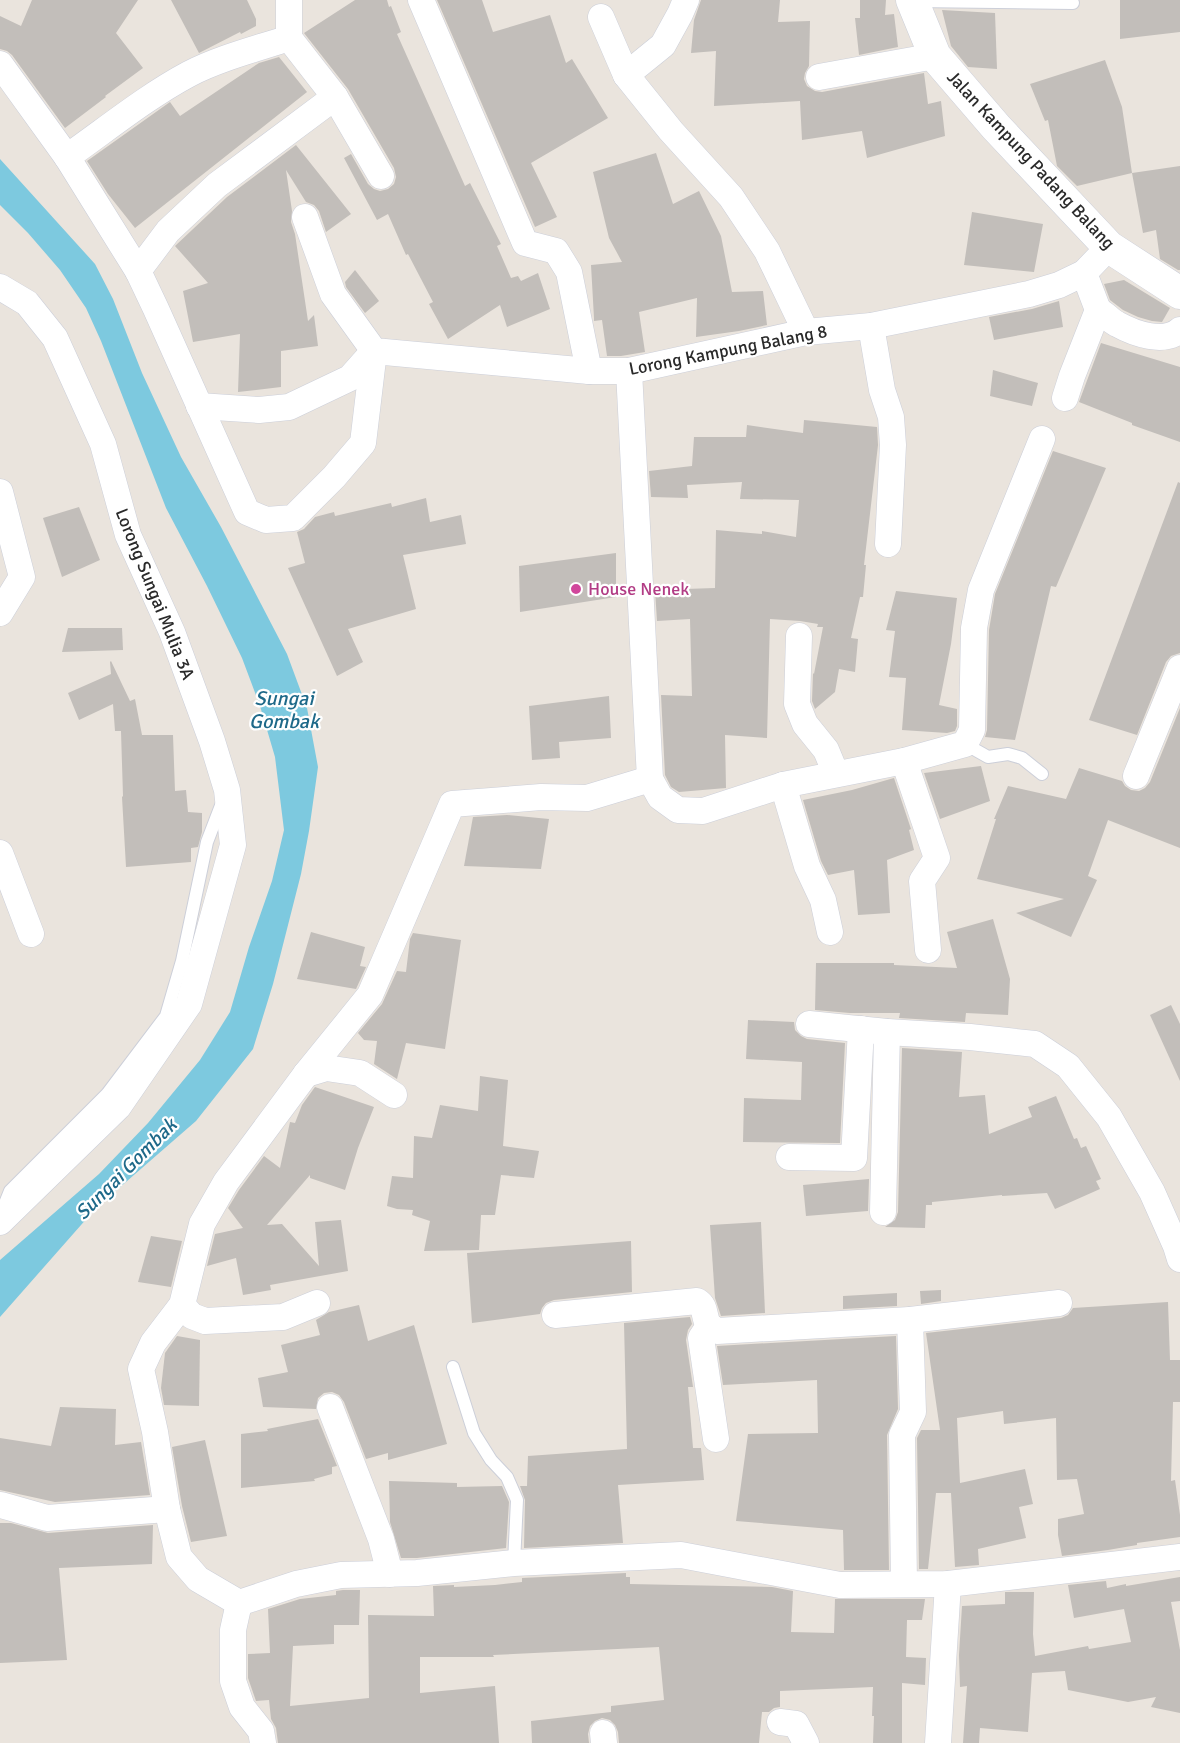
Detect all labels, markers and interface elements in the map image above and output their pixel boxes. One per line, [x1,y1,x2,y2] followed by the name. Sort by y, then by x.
[942,66,1120,254] street label: Jalan Kampung Padang Balang
[627,320,829,380] street label: Lorong Kampung Balang 8
[111,505,199,683] street label: Lorong Sungai Mulia 3A
[588,578,689,600] place label: House Nenek
[569,582,583,596] marker: House Nenek
[249,686,321,734] water label: Sungai Gombak
[70,1112,183,1225] water label: Sungai Gombak

